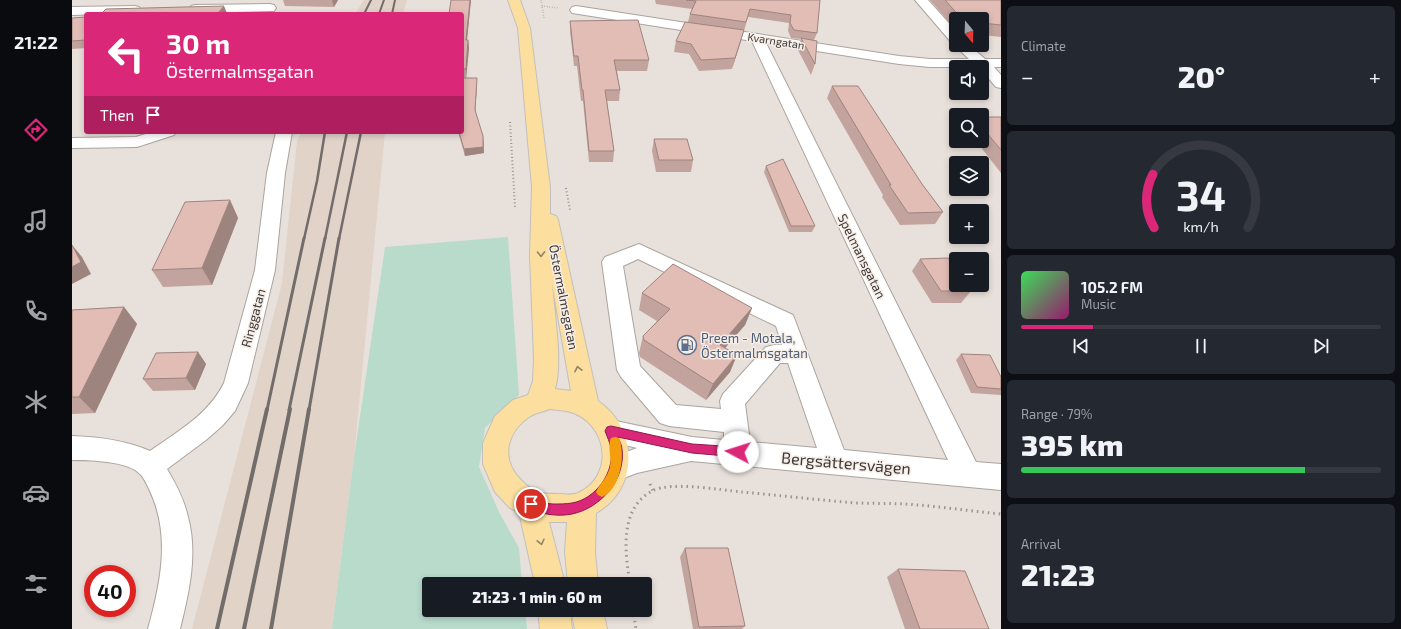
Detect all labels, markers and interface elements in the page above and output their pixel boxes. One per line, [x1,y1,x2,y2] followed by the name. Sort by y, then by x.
[949,12,989,52] north arrow
[949,12,989,292] map controls
[166,26,230,60] text: 30 m
[100,28,152,80] icon: left
[747,30,806,51] street label: Kvarngatan
[14,31,58,53] text: 21:22
[1021,38,1066,54] text: Climate
[1178,58,1225,94] text: 20°
[166,60,314,82] text: Östermalmsgatan
[949,60,989,100] button: sound
[1021,63,1034,89] text: −
[1369,63,1381,89] text: +
[142,104,164,126] icon: arrive
[100,106,134,124] text: Then
[949,108,989,148] button: search
[22,116,50,144] icon: directions
[949,156,989,196] button: layers
[1176,169,1226,219] text: 34
[949,204,989,244] button: +
[22,207,50,235] icon: music
[835,211,889,301] street label: Spelmansgatan
[1183,217,1219,234] text: km/h
[546,243,582,351] street label: Östermalmsgatan
[536,251,545,257] one-way arrow
[949,252,989,292] button: −
[1081,278,1143,296] text: 105.2 FM
[238,287,268,349] street label: Ringgatan
[1081,296,1116,312] text: Music
[22,297,50,325] icon: phone
[701,330,808,361] place label: Preem - Motala, Östermalmsgatan
[676,334,698,356] fuel station icon: Preem - Motala, Östermalmsgatan
[1070,335,1092,357] icon: previous
[1190,335,1212,357] icon: pause
[1310,335,1332,357] icon: next
[575,366,583,372] one-way arrow
[22,388,50,416] icon: climate
[1021,406,1093,422] text: Range · 79%
[1021,426,1123,462] text: 395 km
[717,431,759,473] position arrow
[781,447,912,478] street label: Bergsättersvägen
[22,479,50,507] icon: car
[514,487,548,521] pin
[520,493,542,515] icon: arrive
[1021,536,1061,552] text: Arrival
[536,539,544,545] one-way arrow
[1021,556,1095,592] text: 21:23
[84,565,136,617] speed limit sign: 40
[22,570,50,598] icon: filters
[472,588,602,606] text: 21:23 · 1 min · 60 m

